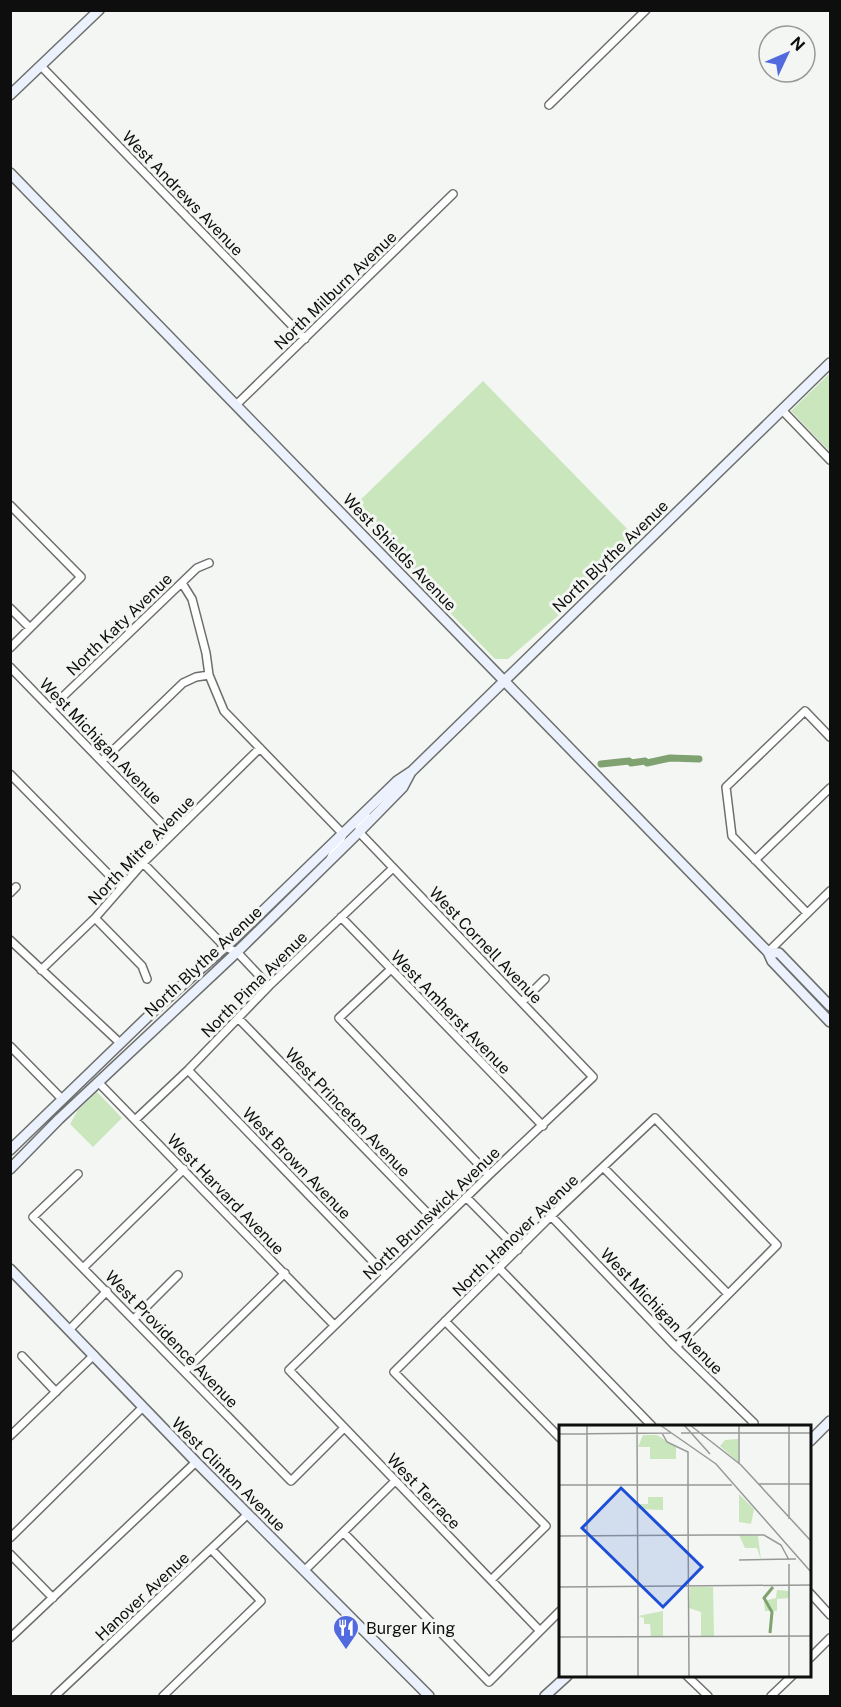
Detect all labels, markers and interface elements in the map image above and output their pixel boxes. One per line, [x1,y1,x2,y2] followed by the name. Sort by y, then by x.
[757,24,817,84] north arrow
[786,33,809,55] text: N
[118,127,247,260] street label: West Andrews Avenue
[270,227,400,354] street label: North Milburn Avenue
[339,490,460,615] street label: West Shields Avenue
[549,496,672,616] street label: North Blythe Avenue
[63,569,176,680] street label: North Katy Avenue
[35,674,166,808] street label: West Michigan Avenue
[84,792,198,909] street label: North Mitre Avenue
[425,883,546,1008] street label: West Cornell Avenue
[141,902,266,1021] street label: North Blythe Avenue
[197,927,311,1041] street label: North Pima Avenue
[387,947,515,1078] street label: West Amherst Avenue
[281,1044,414,1181] street label: West Princeton Avenue
[238,1104,355,1223] street label: West Brown Avenue
[163,1130,288,1259] street label: West Harvard Avenue
[359,1143,504,1284] street label: North Brunswick Avenue
[448,1170,582,1300] street label: North Hanover Avenue
[596,1244,727,1378] street label: West Michigan Avenue
[101,1267,242,1412] street label: West Providence Avenue
[168,1413,290,1535] street label: West Clinton Avenue
[559,1425,811,1677] inset map
[383,1450,464,1533] street label: West Terrace
[92,1548,193,1645] street label: Hanover Avenue
[331,1613,361,1651] restaurant icon: Burger King
[366,1619,455,1638] place label: Burger King

